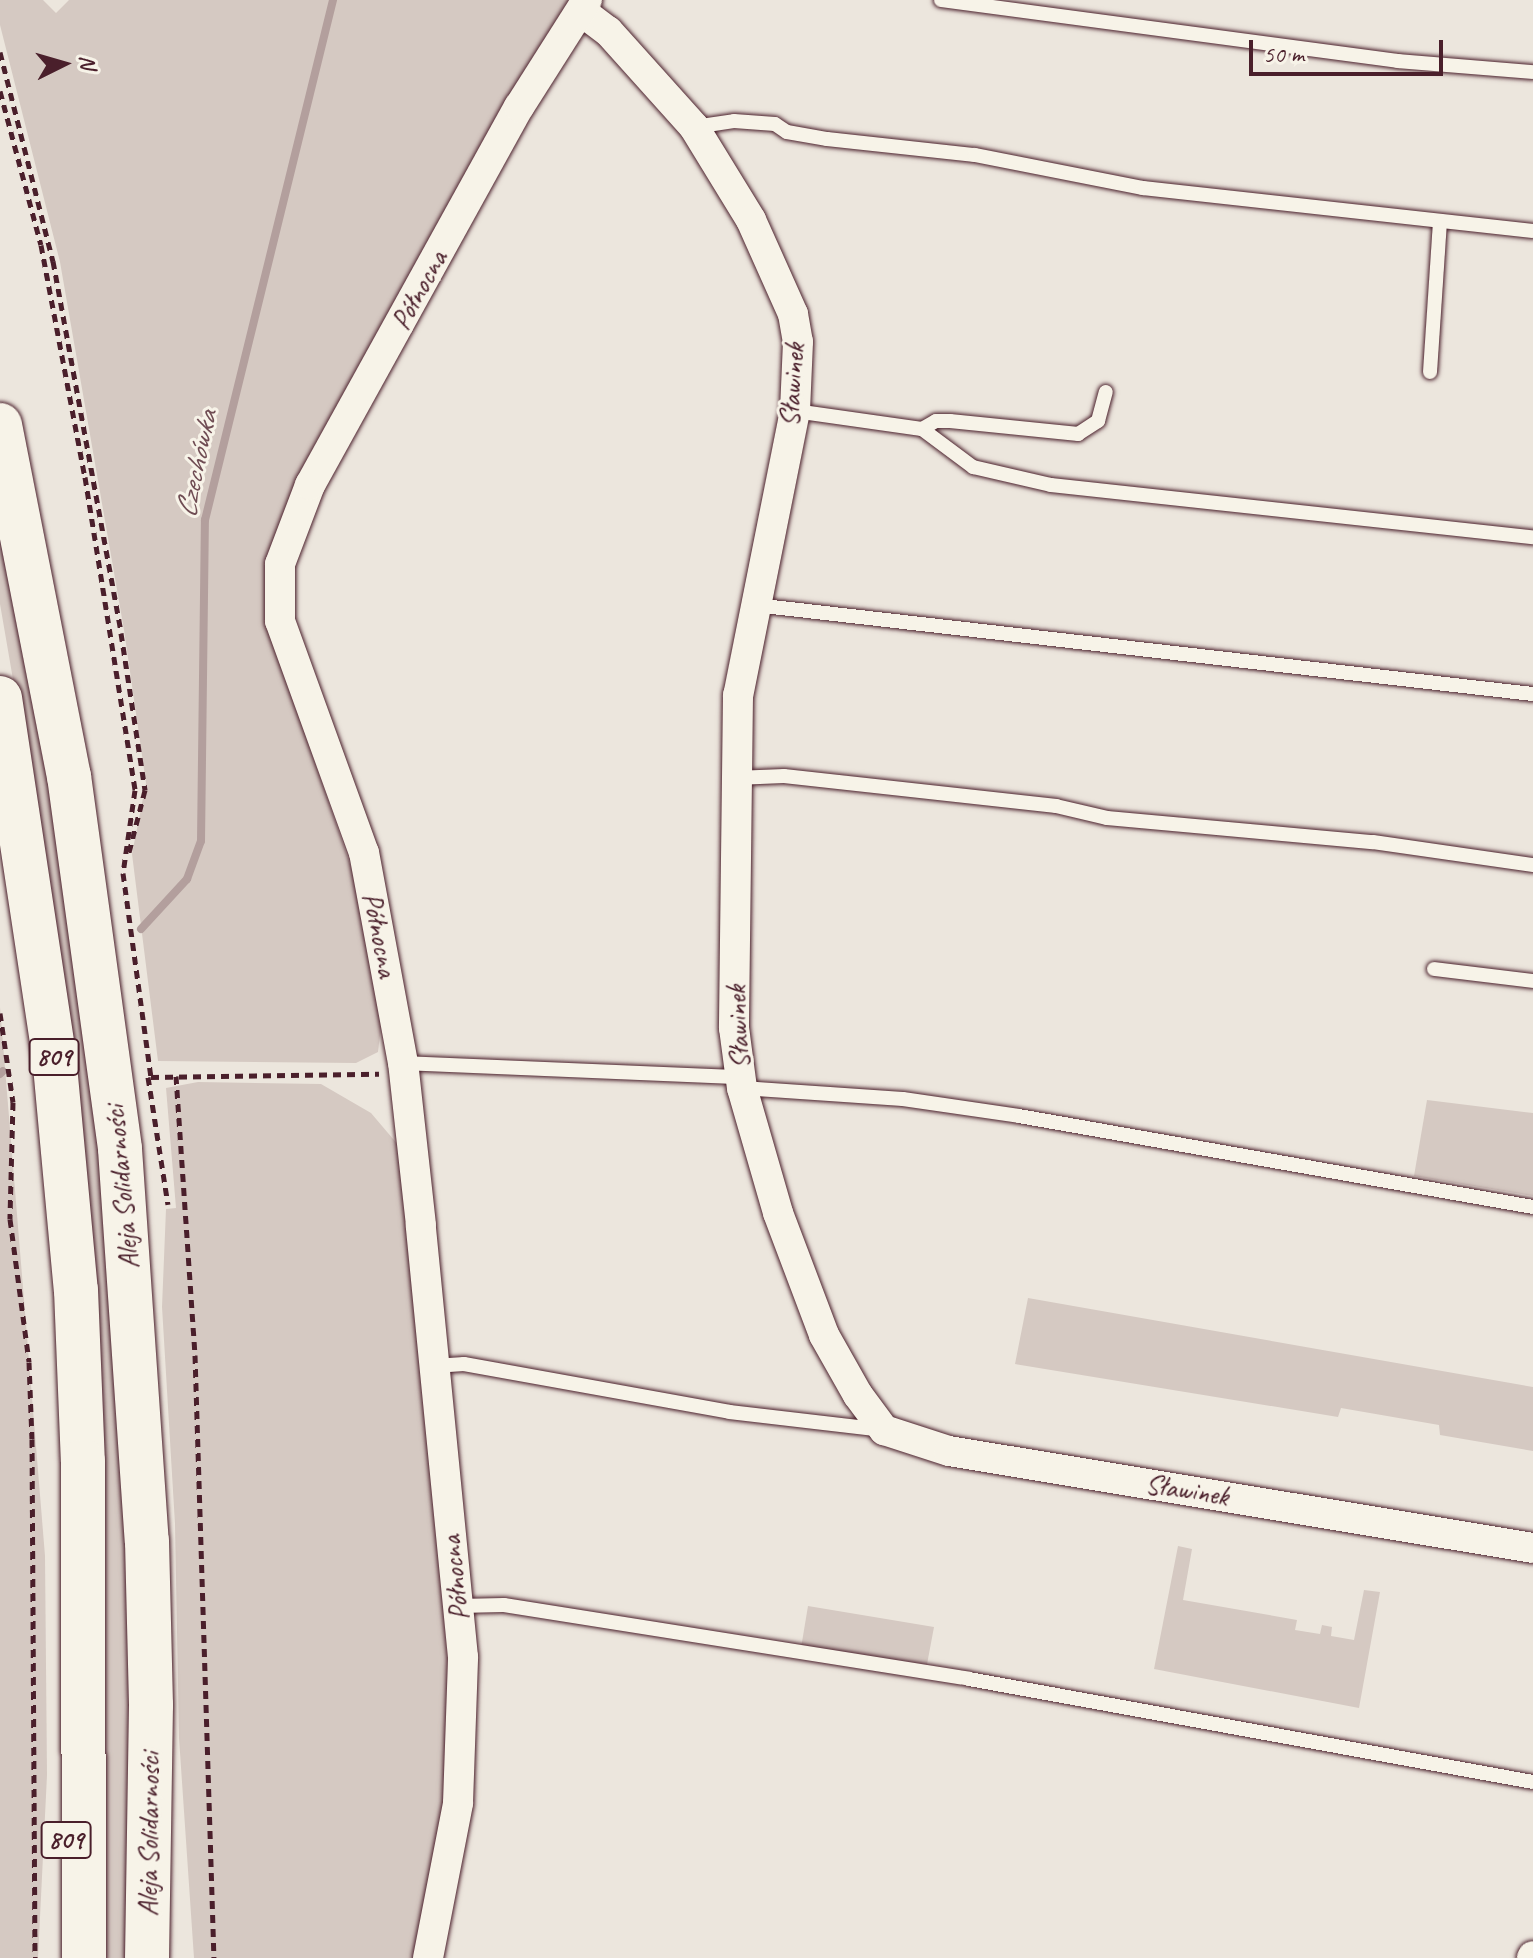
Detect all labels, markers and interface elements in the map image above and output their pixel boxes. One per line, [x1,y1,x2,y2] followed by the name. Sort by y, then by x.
[24,24,104,104] north arrow
[1253,24,1447,74] scale bar
[1263,39,1304,69] text: 50 m
[73,54,102,70] text: N
[384,245,454,335] street label: Północna
[772,342,812,428] street label: Sławinek
[167,407,225,521] water label: Czechówka
[355,890,405,980] street label: Północna
[719,984,757,1070] street label: Sławinek
[28,1035,80,1079] road number: 809
[98,1104,146,1270] street label: Aleja Solidarności
[1143,1467,1231,1513] street label: Sławinek
[434,1534,476,1622] street label: Północna
[131,1751,167,1917] street label: Aleja Solidarności
[40,1818,92,1862] road number: 809

